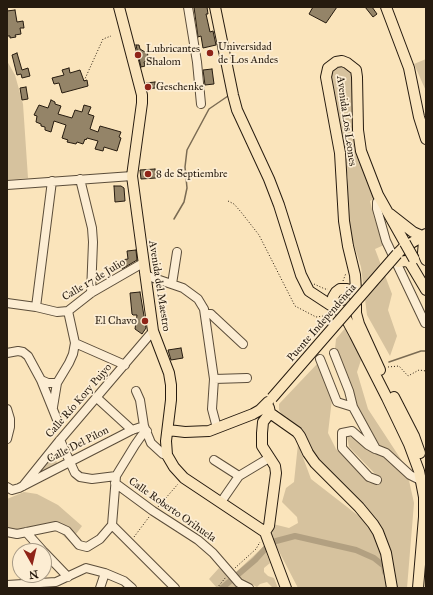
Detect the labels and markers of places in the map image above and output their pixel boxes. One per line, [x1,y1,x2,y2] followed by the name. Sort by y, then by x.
[218,40,278,66] place label: Universidad de Los Andes
[146,42,200,68] place label: Lubricantes Shalom
[205,48,215,58] marker: Universidad de Los Andes
[133,50,143,60] marker: Lubricantes Shalom
[156,80,203,94] place label: Geschenke
[143,82,153,92] marker: Geschenke
[156,167,228,181] place label: 8 de Septiembre
[143,169,153,179] marker: 8 de Septiembre
[95,314,137,328] place label: El Chavo
[140,316,150,326] marker: El Chavo

